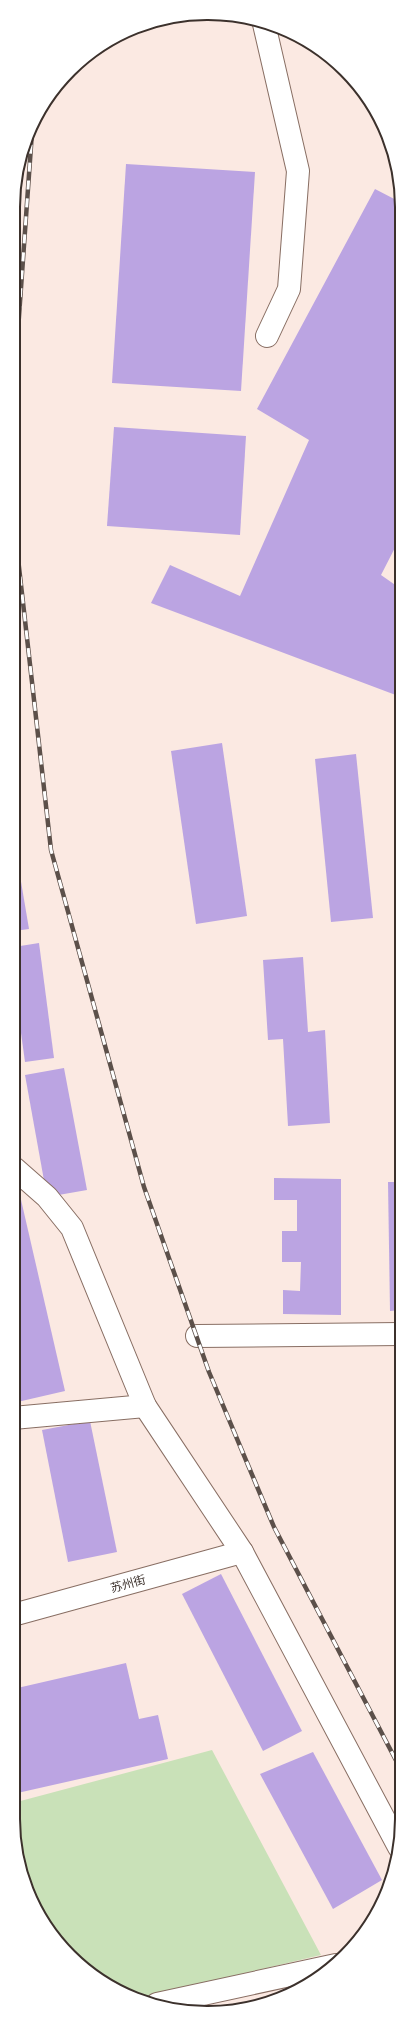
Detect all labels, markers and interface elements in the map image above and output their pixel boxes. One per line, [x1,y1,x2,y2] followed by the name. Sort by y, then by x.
[109,1573,147,1595] street label: 苏州街

